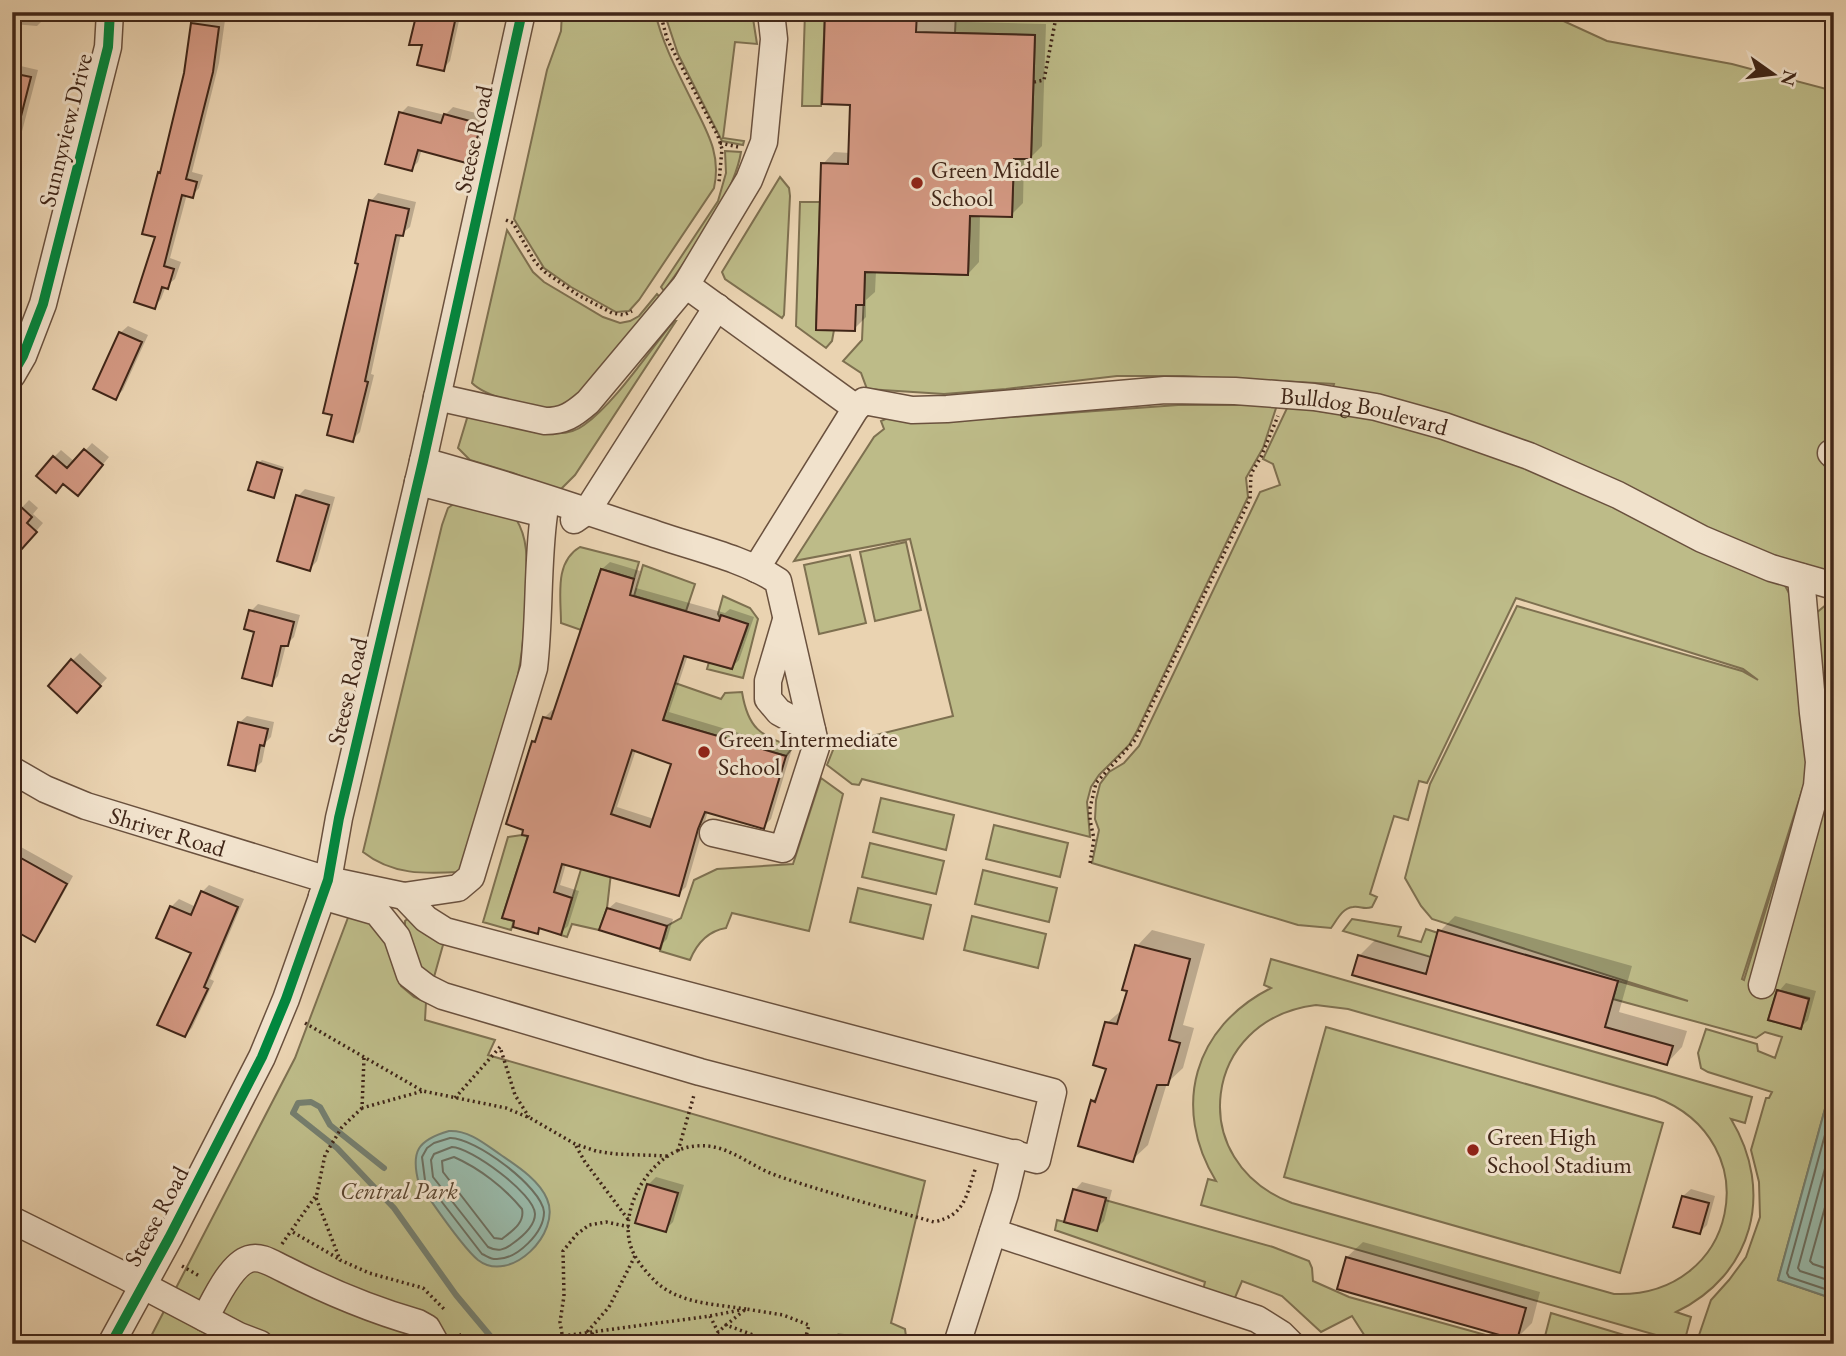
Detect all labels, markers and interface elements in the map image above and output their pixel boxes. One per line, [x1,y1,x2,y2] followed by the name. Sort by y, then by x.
[1738,38,1808,108] north arrow
[31,50,99,210] street label: Sunnyview Drive
[1775,68,1803,89] text: N
[446,81,500,196] street label: Steese Road
[931,154,1059,213] place label: Green Middle School
[909,175,925,191] marker: Green Middle School
[1279,379,1453,442] street label: Bulldog Boulevard
[320,633,375,748] street label: Steese Road
[718,723,898,782] place label: Green Intermediate School
[696,744,712,760] marker: Green Intermediate School
[106,799,230,864] street label: Shriver Road
[1487,1121,1632,1180] place label: Green High School Stadium
[1465,1142,1481,1158] marker: Green High School Stadium
[117,1160,196,1272] street label: Steese Road
[340,1175,458,1206] park label: Central Park

